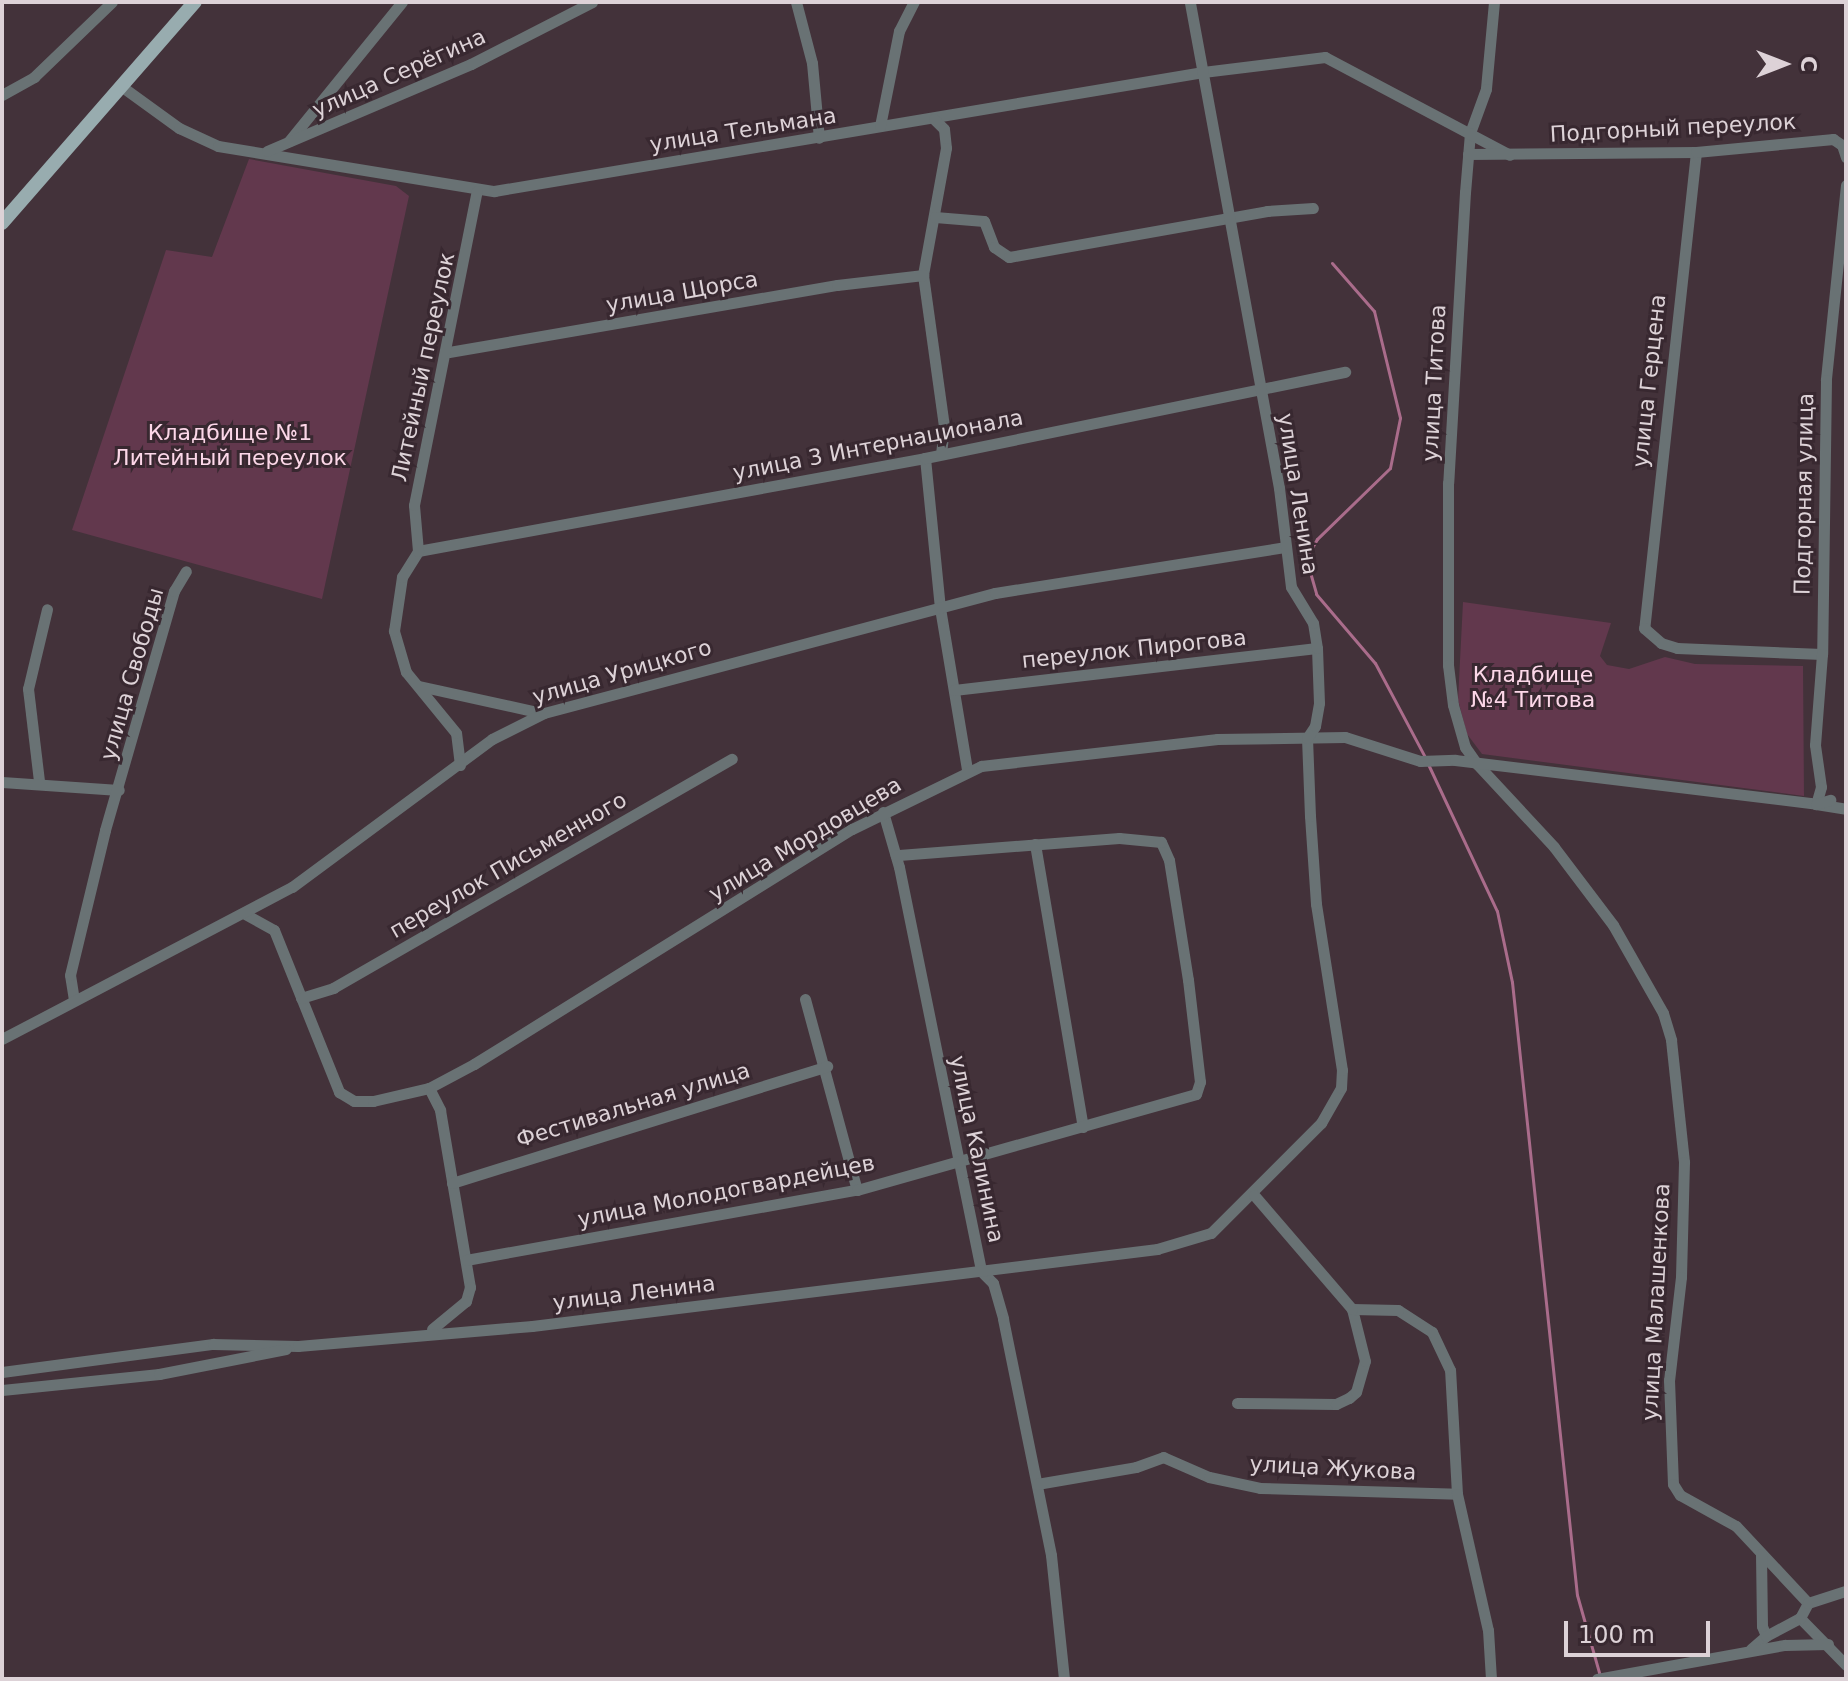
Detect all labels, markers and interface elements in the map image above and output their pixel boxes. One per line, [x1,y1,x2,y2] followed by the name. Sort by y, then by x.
[308,23,490,123] street label: улица Серёгина
[1744,24,1824,104] north arrow
[1796,56,1821,72] text: С
[648,102,838,158] street label: улица Тельмана
[1549,108,1797,148] street label: Подгорный переулок
[386,250,460,484] street label: Литейный переулок
[604,266,760,318] street label: улица Щорса
[1627,293,1671,469] street label: улица Герцена
[1417,304,1451,462] street label: улица Титова
[1789,393,1819,595] street label: Подгорная улица
[731,404,1025,486] street label: улица 3 Интернационала
[1272,411,1324,577] street label: улица Ленина
[113,419,347,470] park label: Кладбище №1 Литейный переулок
[95,585,169,763] street label: улица Свободы
[1020,624,1248,674] street label: переулок Пирогова
[529,634,715,710] street label: улица Урицкого
[1471,661,1595,712] park label: Кладбище №4 Титова
[704,771,906,907] street label: улица Мордовцева
[385,786,631,944] street label: переулок Письменного
[944,1053,1010,1245] street label: улица Калинина
[513,1057,753,1153] street label: Фестивальная улица
[575,1149,877,1233] street label: улица Молодогвардейцев
[1637,1182,1675,1422] street label: улица Малашенкова
[551,1270,717,1316] street label: улица Ленина
[1249,1450,1417,1486] street label: улица Жукова
[1568,1605,1714,1655] scale bar
[1578,1621,1655,1649] text: 100 m

